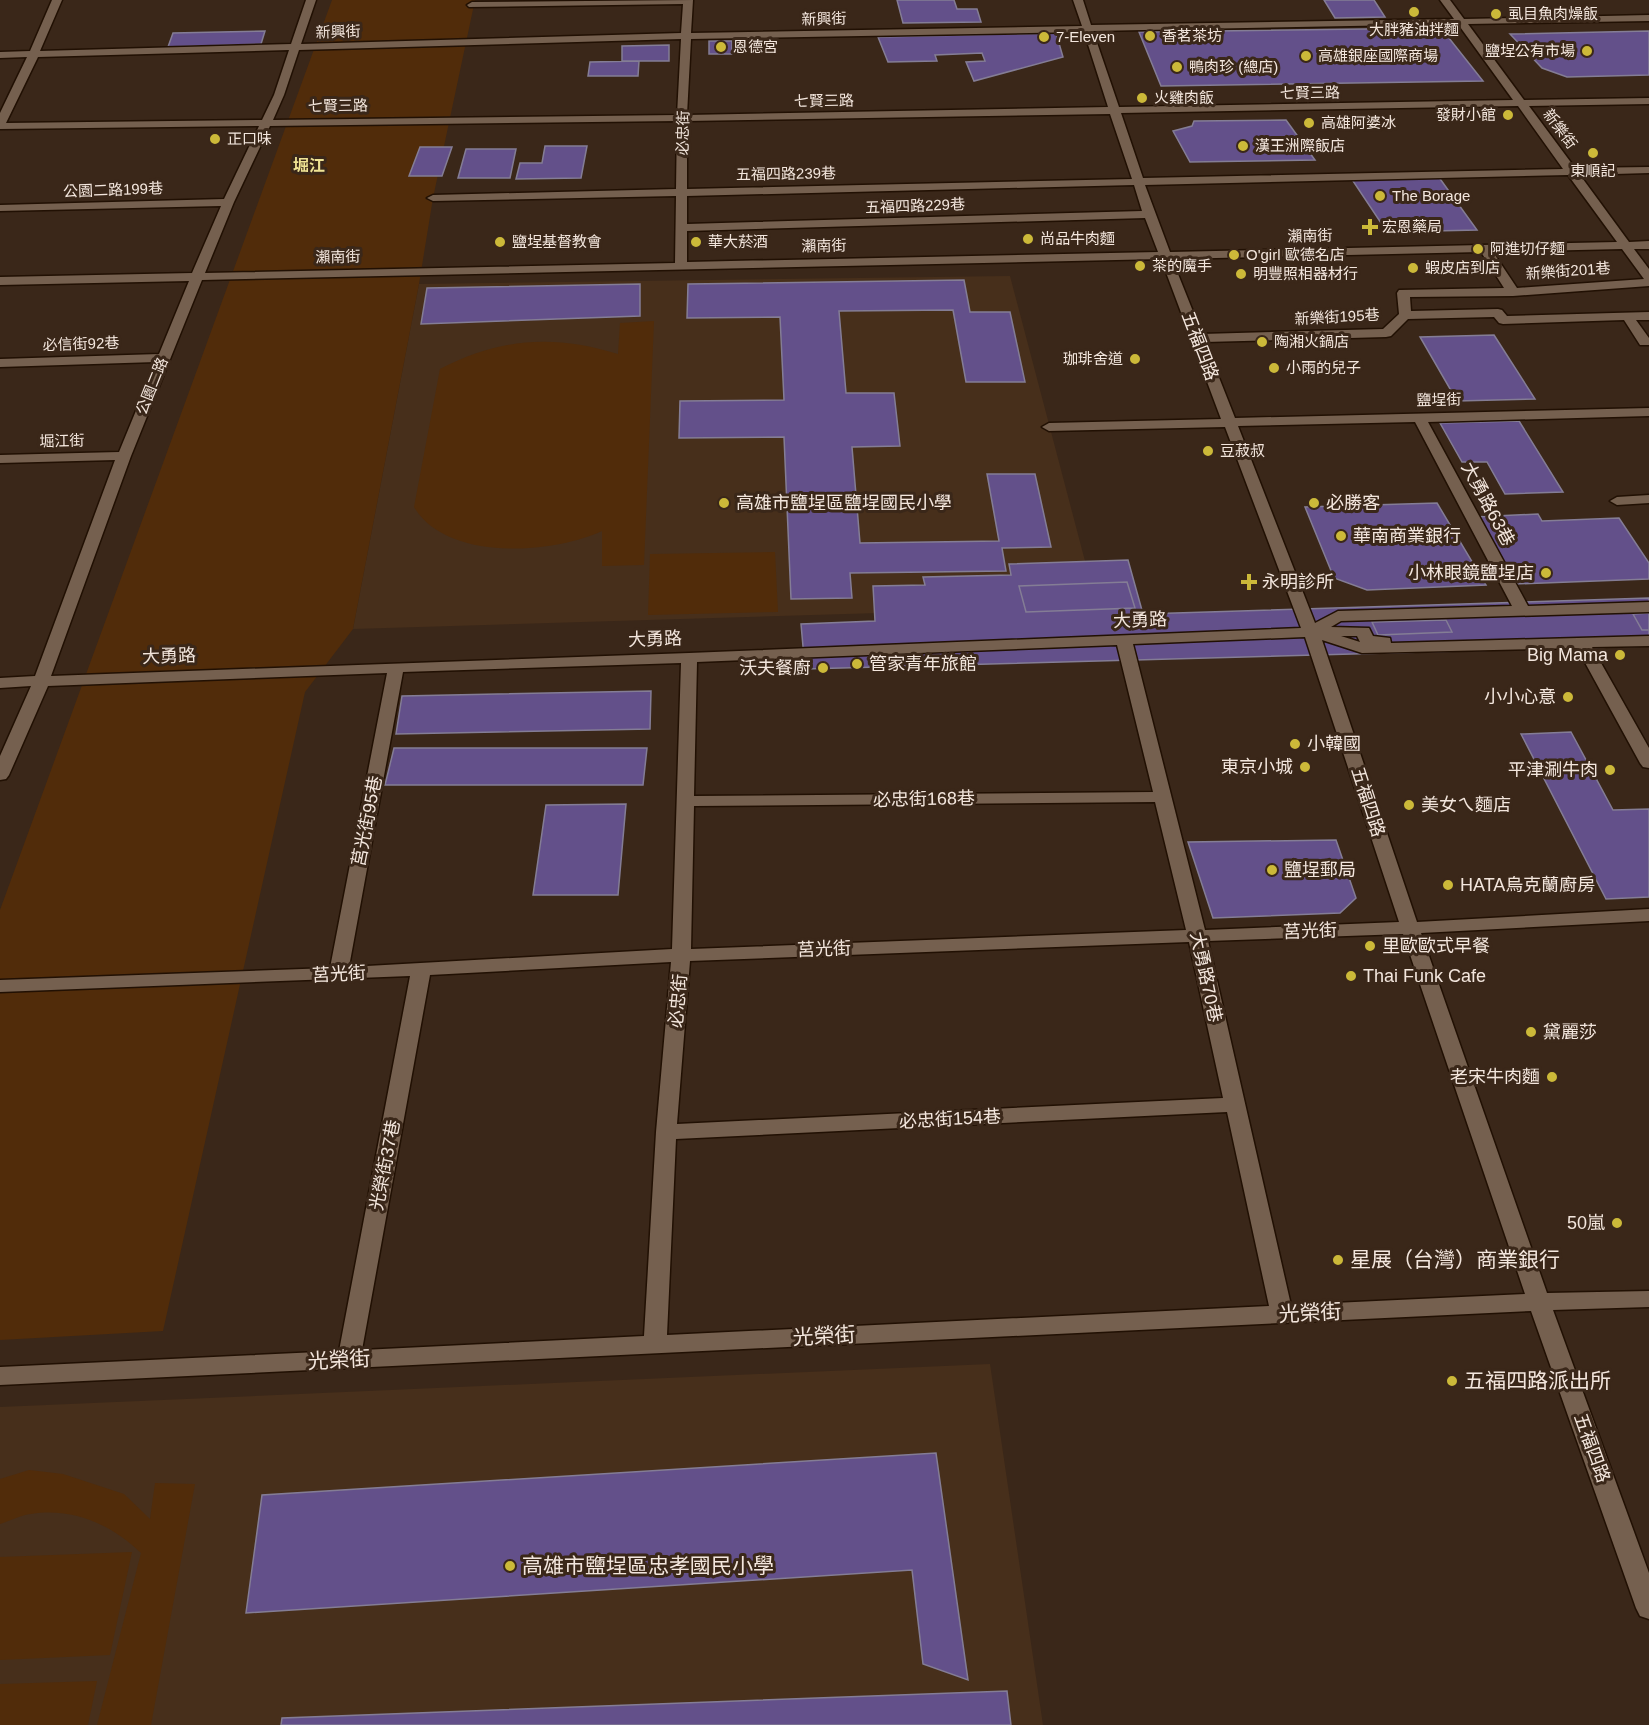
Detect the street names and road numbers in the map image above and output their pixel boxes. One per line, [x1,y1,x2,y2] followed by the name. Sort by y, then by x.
[801,10,847,27] street label: 新興街
[315,22,361,41] street label: 新興街
[1280,83,1340,102] street label: 七賢三路
[794,91,854,110] street label: 七賢三路
[308,96,368,115] street label: 七賢三路
[1540,106,1581,152] street label: 新樂街
[674,110,691,156] street label: 必忠街
[736,164,836,183] street label: 五福四路239巷
[63,179,163,200] street label: 公園二路199巷
[865,195,965,216] street label: 五福四路229巷
[1287,227,1333,244] street label: 瀨南街
[801,237,847,254] street label: 瀨南街
[315,248,361,265] street label: 瀨南街
[1525,259,1611,282] street label: 新樂街201巷
[1294,306,1380,327] street label: 新樂街195巷
[1178,309,1222,383] street label: 五福四路
[42,334,120,353] street label: 必信街92巷
[132,355,171,417] street label: 公園二路
[1416,391,1462,408] street label: 鹽埕街
[39,432,85,449] street label: 堀江街
[1458,459,1518,549] street label: 大勇路63巷
[1113,609,1167,631] street label: 大勇路
[628,628,682,650] street label: 大勇路
[142,645,196,667] street label: 大勇路
[1347,765,1389,839] street label: 五福四路
[348,774,386,868] street label: 莒光街95巷
[873,788,975,810] street label: 必忠街168巷
[1283,920,1337,942] street label: 莒光街
[1187,930,1225,1024] street label: 大勇路70巷
[797,938,851,960] street label: 莒光街
[312,963,366,985] street label: 莒光街
[666,973,690,1029] street label: 必忠街
[899,1106,1001,1132] street label: 必忠街154巷
[366,1118,404,1212] street label: 光榮街37巷
[1278,1299,1342,1326] street label: 光榮街
[792,1322,856,1349] street label: 光榮街
[307,1346,371,1373] street label: 光榮街
[1570,1411,1614,1485] street label: 五福四路

